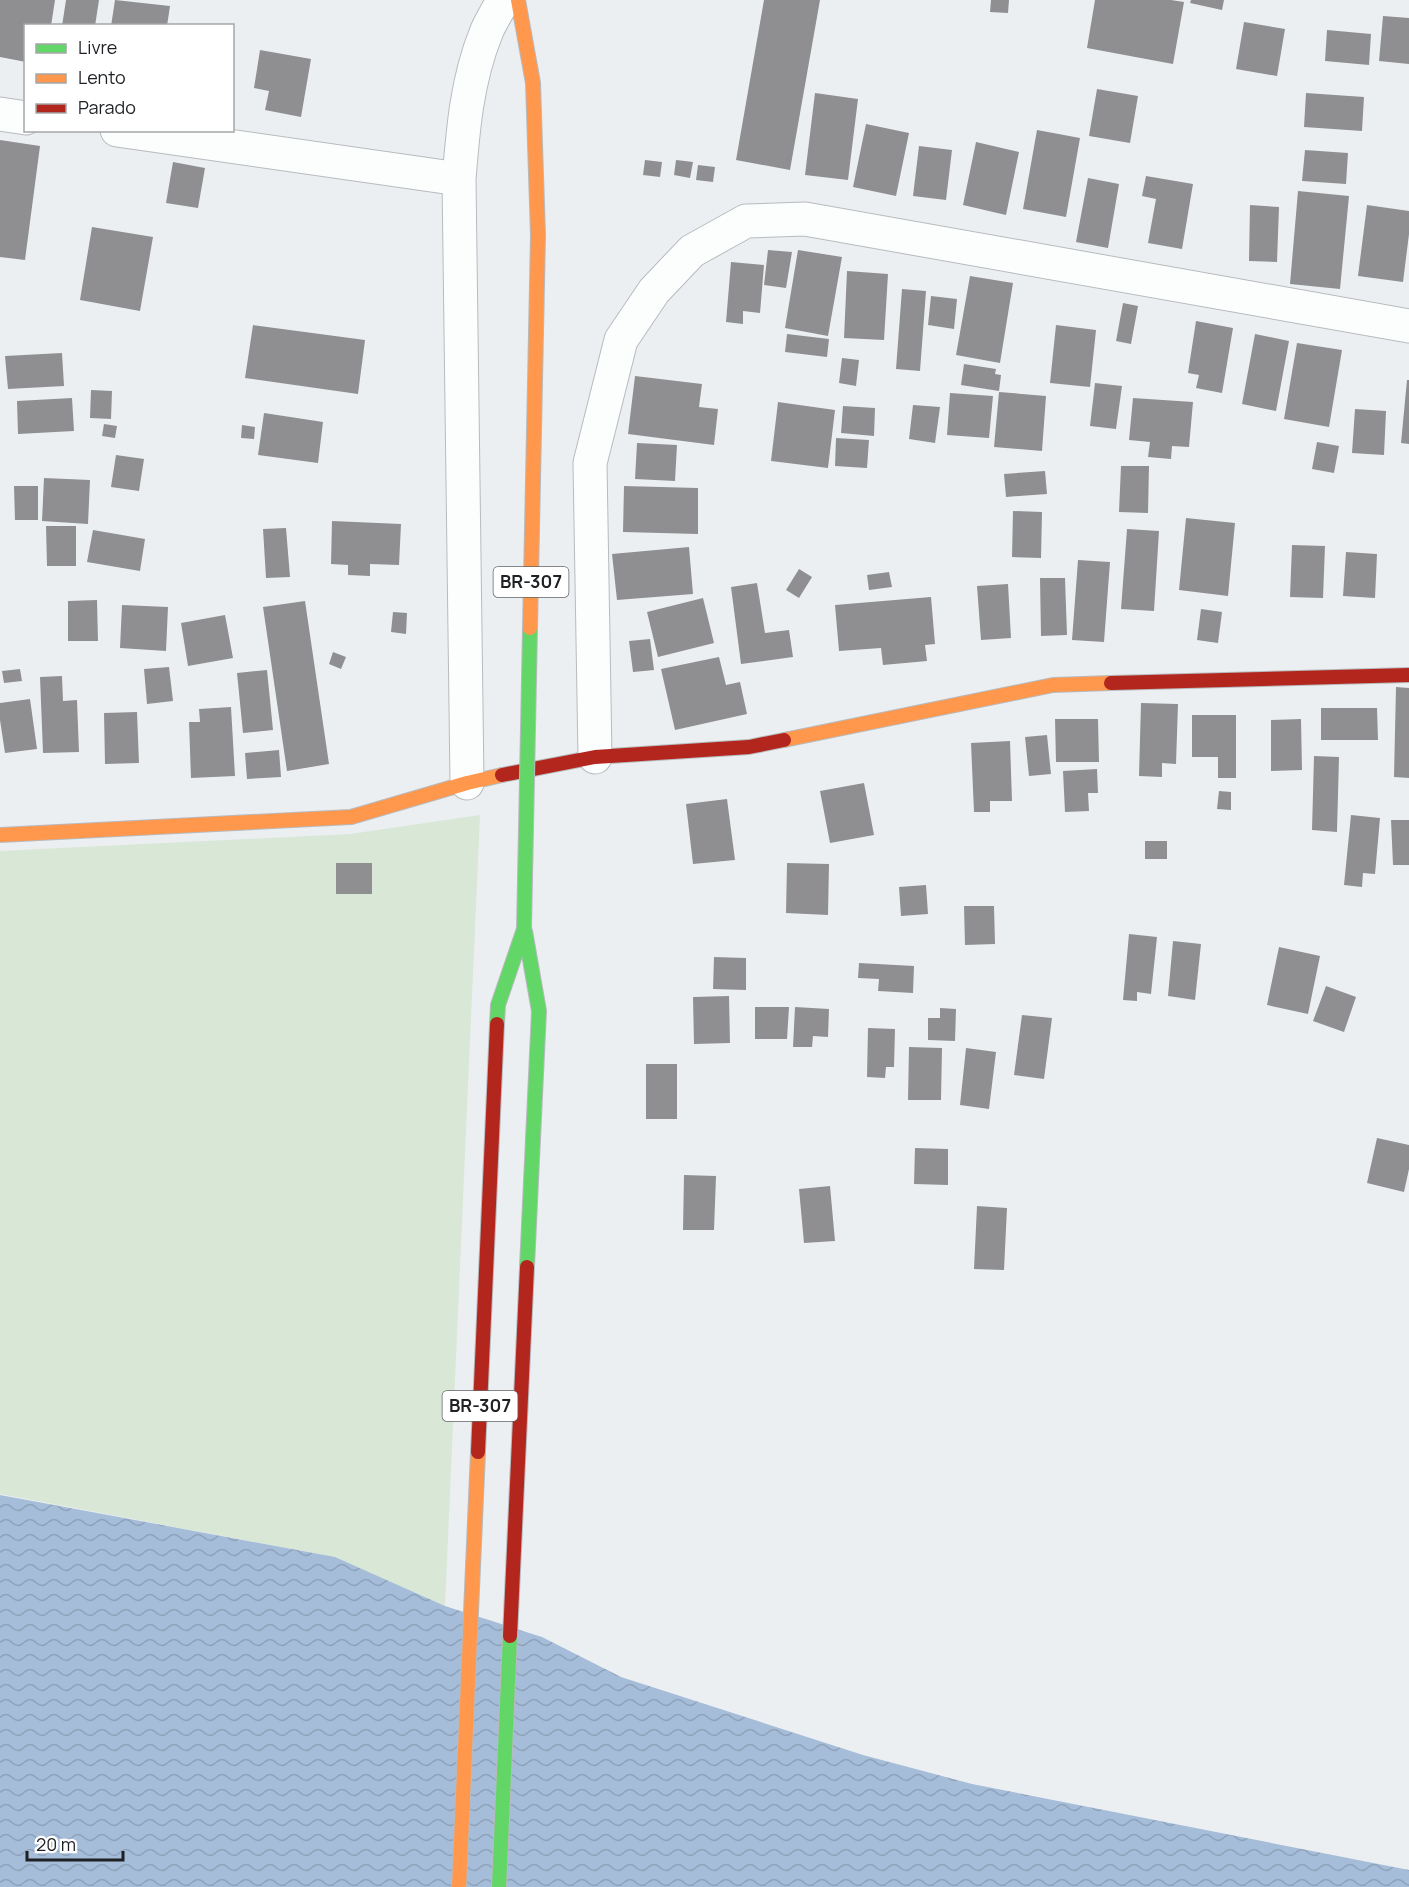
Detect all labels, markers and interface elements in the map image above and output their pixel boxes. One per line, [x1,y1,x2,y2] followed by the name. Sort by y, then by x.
[24,24,234,132] legend
[78,35,117,59] text: Livre
[78,65,126,89] text: Lento
[78,95,136,119] text: Parado
[494,567,568,597] road number: BR-307
[442,1391,518,1421] road number: BR-307
[27,1824,123,1862] scale bar
[36,1832,76,1856] text: 20 m

